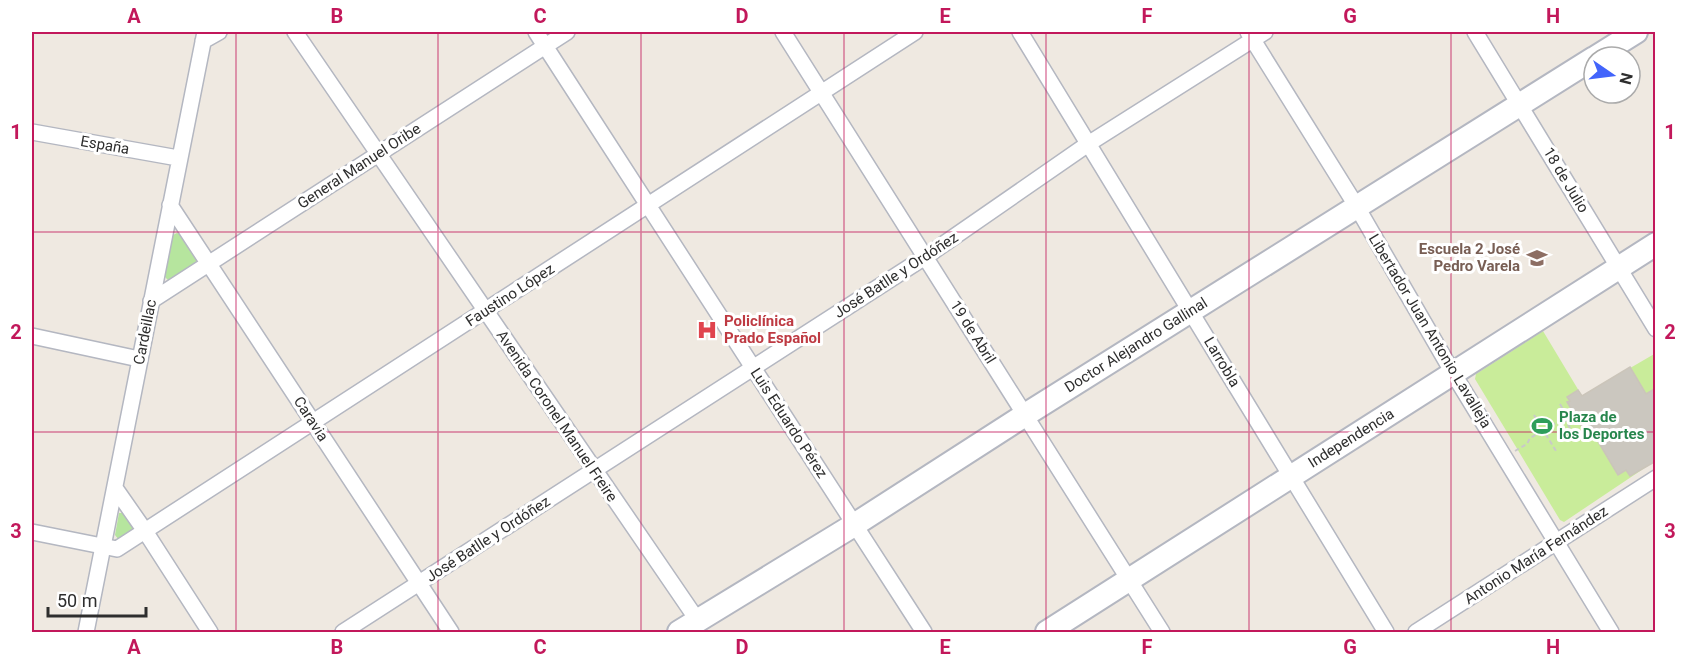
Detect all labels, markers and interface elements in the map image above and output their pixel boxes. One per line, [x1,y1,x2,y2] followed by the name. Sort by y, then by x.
[127,4,141,28] text: A
[331,4,343,28] text: B
[533,4,547,28] text: C
[736,4,749,28] text: D
[939,4,951,28] text: E
[1142,4,1153,28] text: F
[1343,4,1357,28] text: G
[1546,4,1560,28] text: H
[1582,45,1642,105] north arrow
[1615,71,1637,86] text: N
[294,119,424,213] street label: General Manuel Oribe
[10,120,22,144] text: 1
[1664,120,1676,144] text: 1
[79,132,131,158] street label: España
[1539,144,1593,216] street label: 18 de Julio
[831,228,961,322] street label: José Batlle y Ordóñez
[1365,231,1495,431] street label: Libertador Juan Antonio Lavalleja
[1419,240,1520,275] place label: Escuela 2 José Pedro Varela
[1525,246,1549,270] school or university icon: Escuela 2 José Pedro Varela
[462,260,558,330] street label: Faustino López
[1061,294,1211,396] street label: Doctor Alejandro Gallinal
[946,297,1000,367] street label: 19 de Abril
[130,298,160,366] street label: Cardeillac
[724,312,821,347] place label: Policlínica Prado Español
[695,318,719,342] hospital icon: Policlínica Prado Español
[10,320,22,344] text: 2
[1664,320,1676,344] text: 2
[493,327,621,505] street label: Avenida Coronel Manuel Freire
[1200,334,1244,390] street label: Larrobla
[747,365,831,481] street label: Luis Eduardo Pérez
[290,393,332,445] street label: Caravia
[1305,404,1397,472] street label: Independencia
[1559,408,1645,443] place label: Plaza de los Deportes
[1530,414,1554,438] sports icon: Plaza de los Deportes
[423,492,553,586] street label: José Batlle y Ordóñez
[1461,502,1611,608] street label: Antonio María Fernández
[10,519,22,543] text: 3
[1664,519,1676,543] text: 3
[48,580,146,618] scale bar
[57,590,97,611] text: 50 m
[127,635,141,659] text: A
[331,635,343,659] text: B
[533,635,547,659] text: C
[736,635,749,659] text: D
[939,635,951,659] text: E
[1142,635,1153,659] text: F
[1343,635,1357,659] text: G
[1546,635,1560,659] text: H

